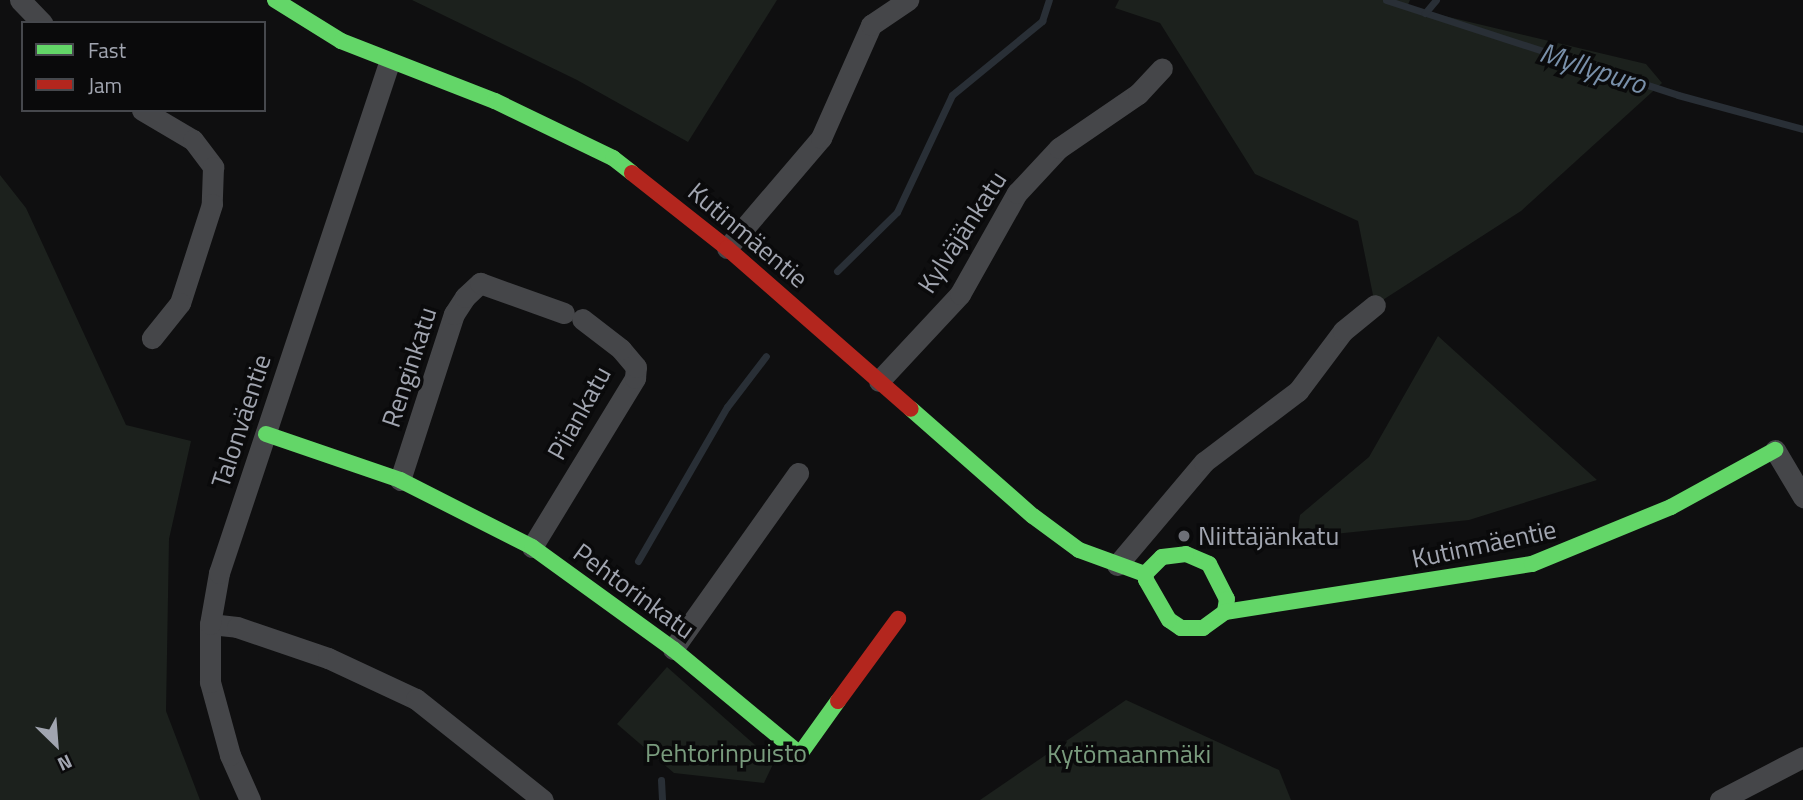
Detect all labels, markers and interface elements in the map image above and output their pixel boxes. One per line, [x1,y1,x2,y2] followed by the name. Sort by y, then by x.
[21,21,266,112] legend
[88,34,126,66] text: Fast
[1536,35,1650,101] water label: Myllypuro
[88,69,122,101] text: Jam
[911,165,1013,299] street label: Kylväjänkatu
[682,176,814,294] street label: Kutinmäentie
[375,303,443,431] street label: Renginkatu
[205,350,277,492] street label: Talonväentie
[541,361,617,465] street label: Piiankatu
[1409,513,1559,575] street label: Kutinmäentie
[1198,520,1339,552] place label: Niittäjänkatu
[1176,528,1192,544] marker: Niittäjänkatu
[567,537,701,645] street label: Pehtorinkatu
[21,709,91,779] north arrow
[645,737,807,769] park label: Pehtorinpuisto
[1047,738,1211,770] park label: Kytömaanmäki
[53,748,77,779] text: N

